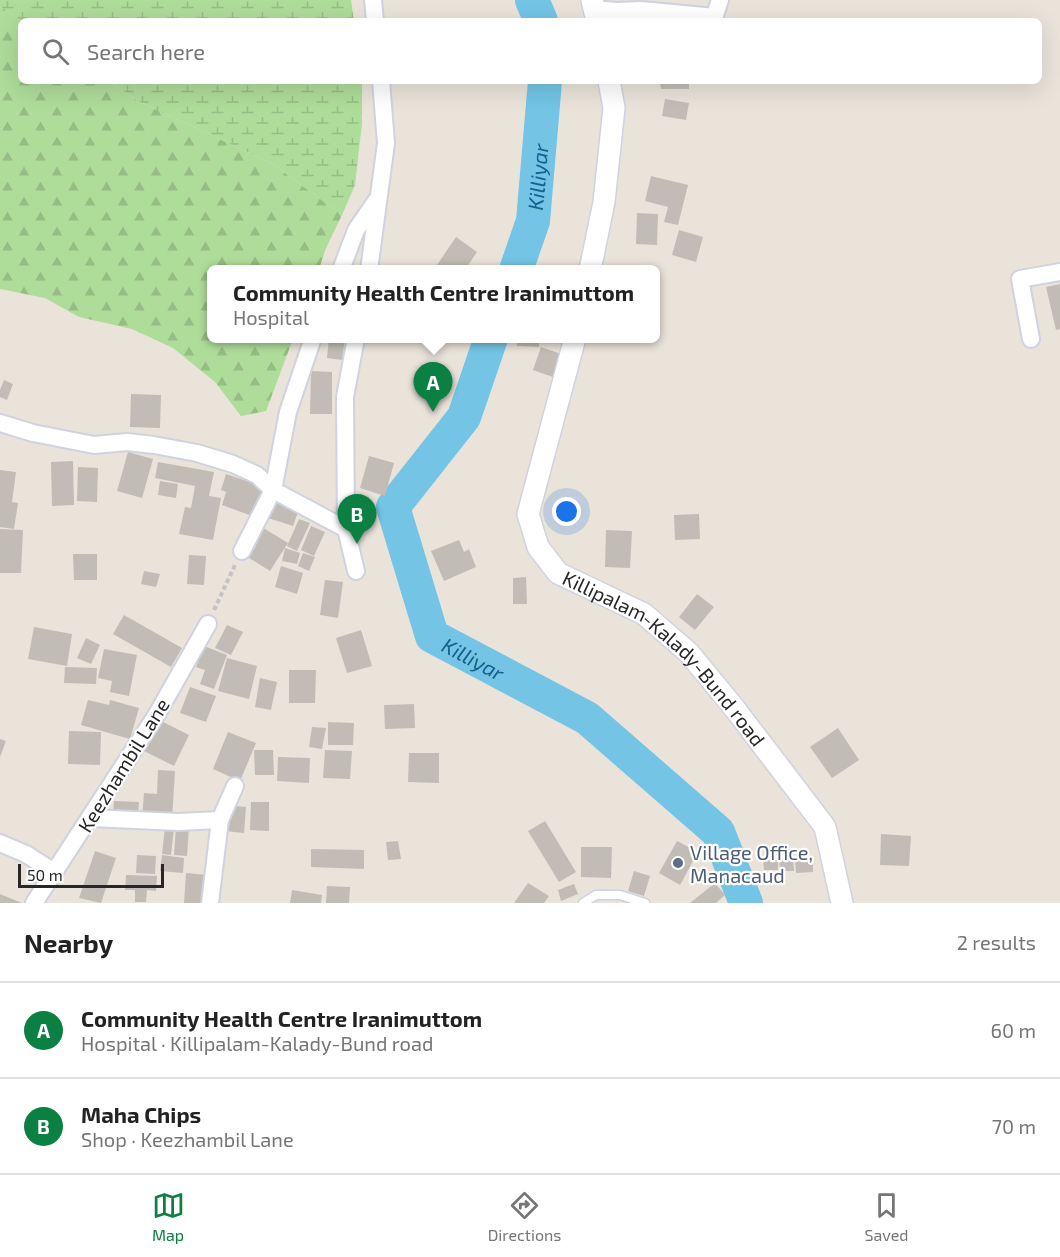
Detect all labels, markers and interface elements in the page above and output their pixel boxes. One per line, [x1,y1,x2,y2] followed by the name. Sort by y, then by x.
[18,18,1042,84] search box
[39,35,72,68] icon: search
[87,38,205,64] text: Search here
[521,142,552,211] water label: Killiyar
[207,265,660,343] popup
[233,279,634,305] text: Community Health Centre Iranimuttom
[233,305,309,329] text: Hospital
[414,362,452,412] pin: A
[338,494,376,544] pin: B
[552,497,581,526] your location
[559,565,771,750] street label: Killipalam-Kalady-Bund road
[438,631,510,685] water label: Killiyar
[72,694,174,836] street label: Keezhambil Lane
[690,840,813,887] place label: Village Office, Manacaud
[671,856,685,870] marker: Village Office, Manacaud
[18,861,164,888] scale bar
[27,865,63,884] text: 50 m
[24,927,113,958] text: Nearby
[957,930,1036,954] text: 2 results
[81,1005,482,1031] text: Community Health Centre Iranimuttom
[37,1018,50,1042] text: A
[991,1018,1036,1042] text: 60 m
[81,1031,433,1055] text: Hospital · Killipalam-Kalady-Bund road
[81,1101,201,1127] text: Maha Chips
[37,1114,50,1138] text: B
[992,1114,1036,1138] text: 70 m
[81,1127,294,1151] text: Shop · Keezhambil Lane
[152,1189,185,1244] tab: Map
[488,1189,561,1244] tab: Directions
[865,1189,908,1244] tab: Saved

